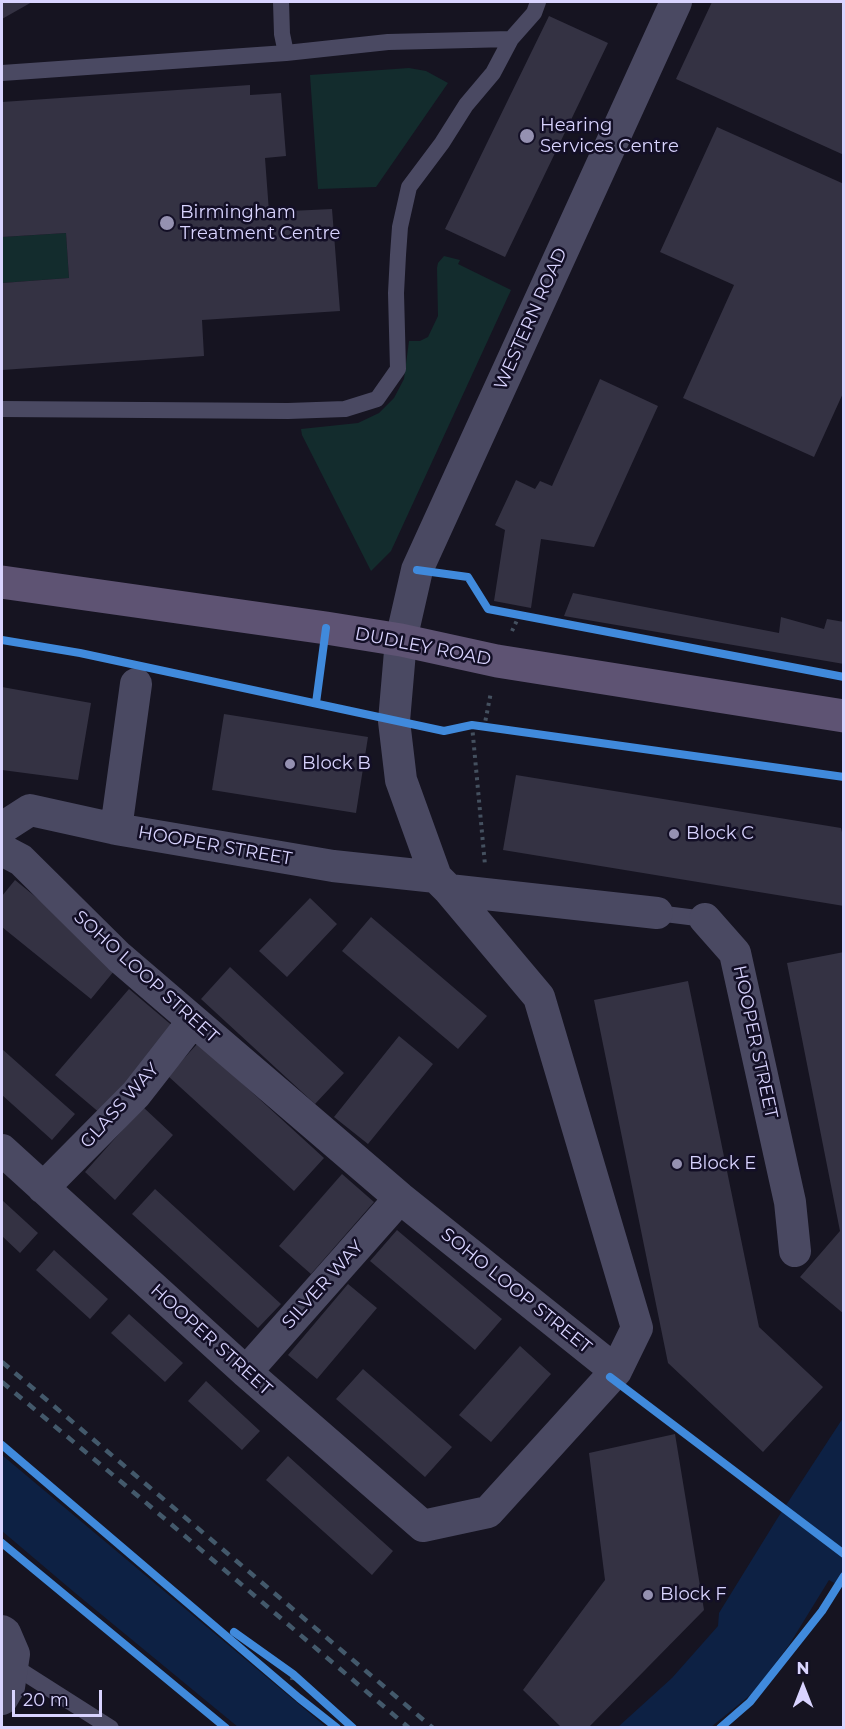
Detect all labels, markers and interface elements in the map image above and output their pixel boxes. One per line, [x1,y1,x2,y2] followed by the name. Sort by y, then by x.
[540,115,679,158] place label: Hearing Services Centre
[518,127,536,145] marker: Hearing Services Centre
[180,202,340,244] place label: Birmingham Treatment Centre
[158,214,176,232] marker: Birmingham Treatment Centre
[490,245,572,393] street label: WESTERN ROAD
[353,623,493,671] street label: DUDLEY ROAD
[302,753,371,775] place label: Block B
[283,757,297,771] marker: Block B
[136,822,294,870] street label: HOOPER STREET
[686,823,754,845] place label: Block C
[667,827,681,841] marker: Block C
[69,906,223,1048] street label: SOHO LOOP STREET
[728,963,782,1121] street label: HOOPER STREET
[76,1059,164,1153] street label: GLASS WAY
[689,1153,756,1175] place label: Block E
[670,1157,684,1171] marker: Block E
[436,1224,596,1358] street label: SOHO LOOP STREET
[278,1237,368,1333] street label: SILVER WAY
[146,1280,276,1400] street label: HOOPER STREET
[660,1584,727,1606] place label: Block F
[641,1588,655,1602] marker: Block F
[773,1657,833,1717] north arrow
[797,1659,809,1678] text: N
[15,1678,105,1716] scale bar
[23,1689,69,1711] text: 20 m

